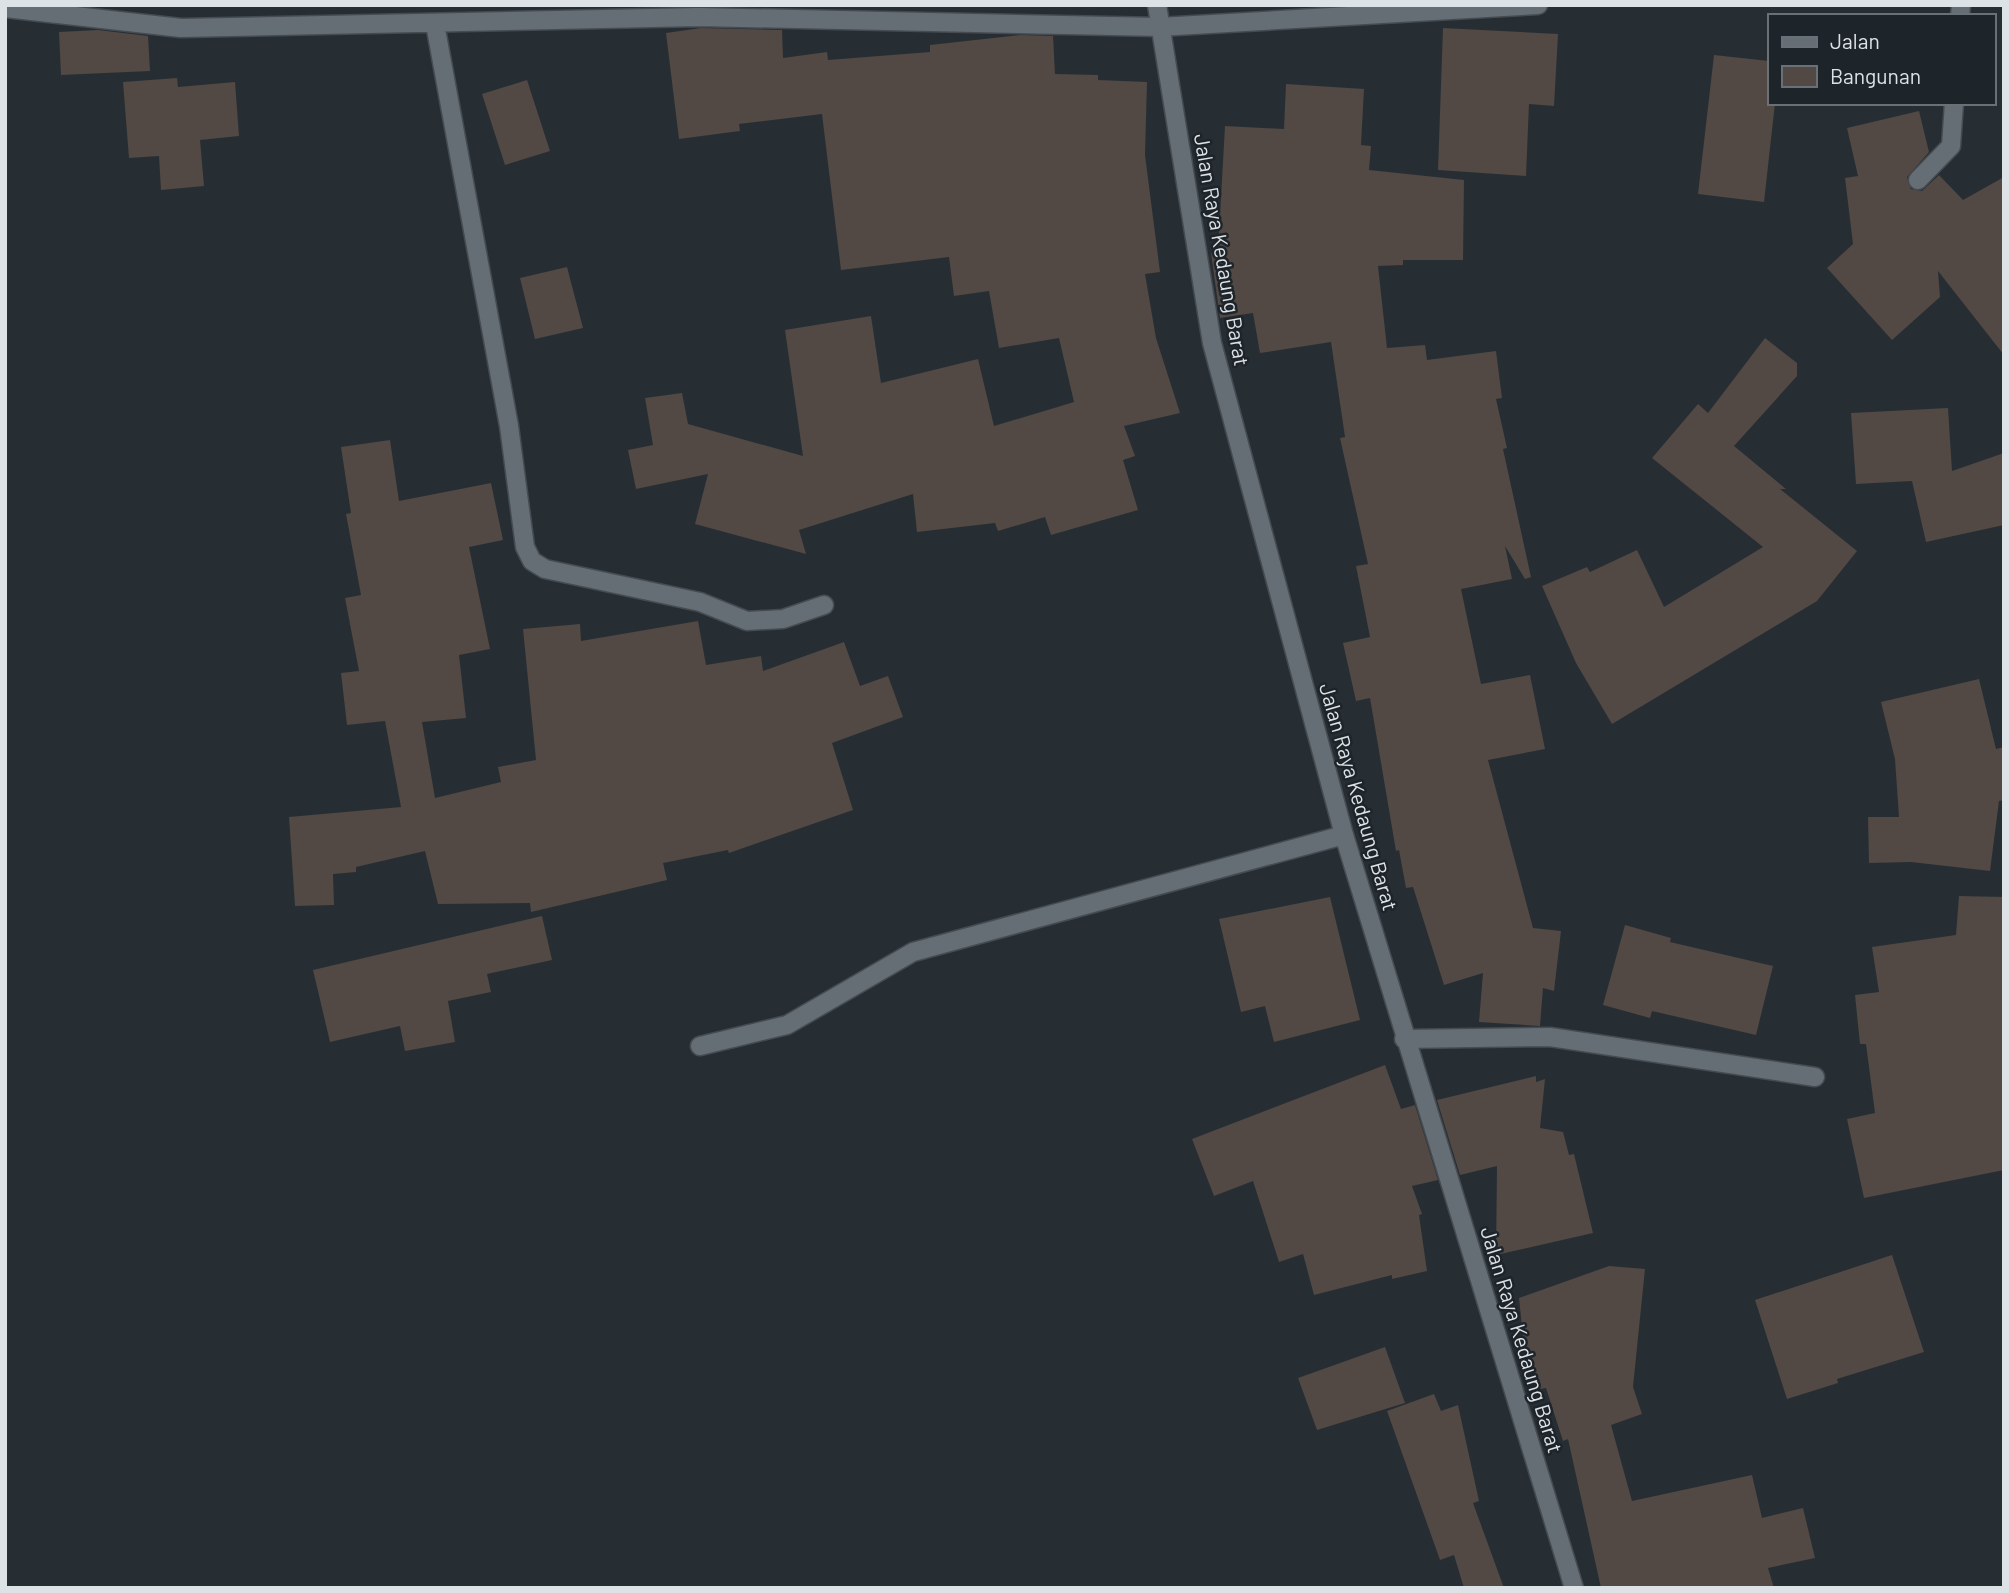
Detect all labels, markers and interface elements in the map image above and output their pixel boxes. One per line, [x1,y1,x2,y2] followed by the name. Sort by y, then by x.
[1768,14,1995,105] legend
[1830,28,1880,53] text: Jalan
[1830,63,1921,88] text: Bangunan
[1190,132,1255,368] street label: Jalan Raya Kedaung Barat
[1315,680,1404,913] street label: Jalan Raya Kedaung Barat
[1476,1223,1569,1456] street label: Jalan Raya Kedaung Barat

